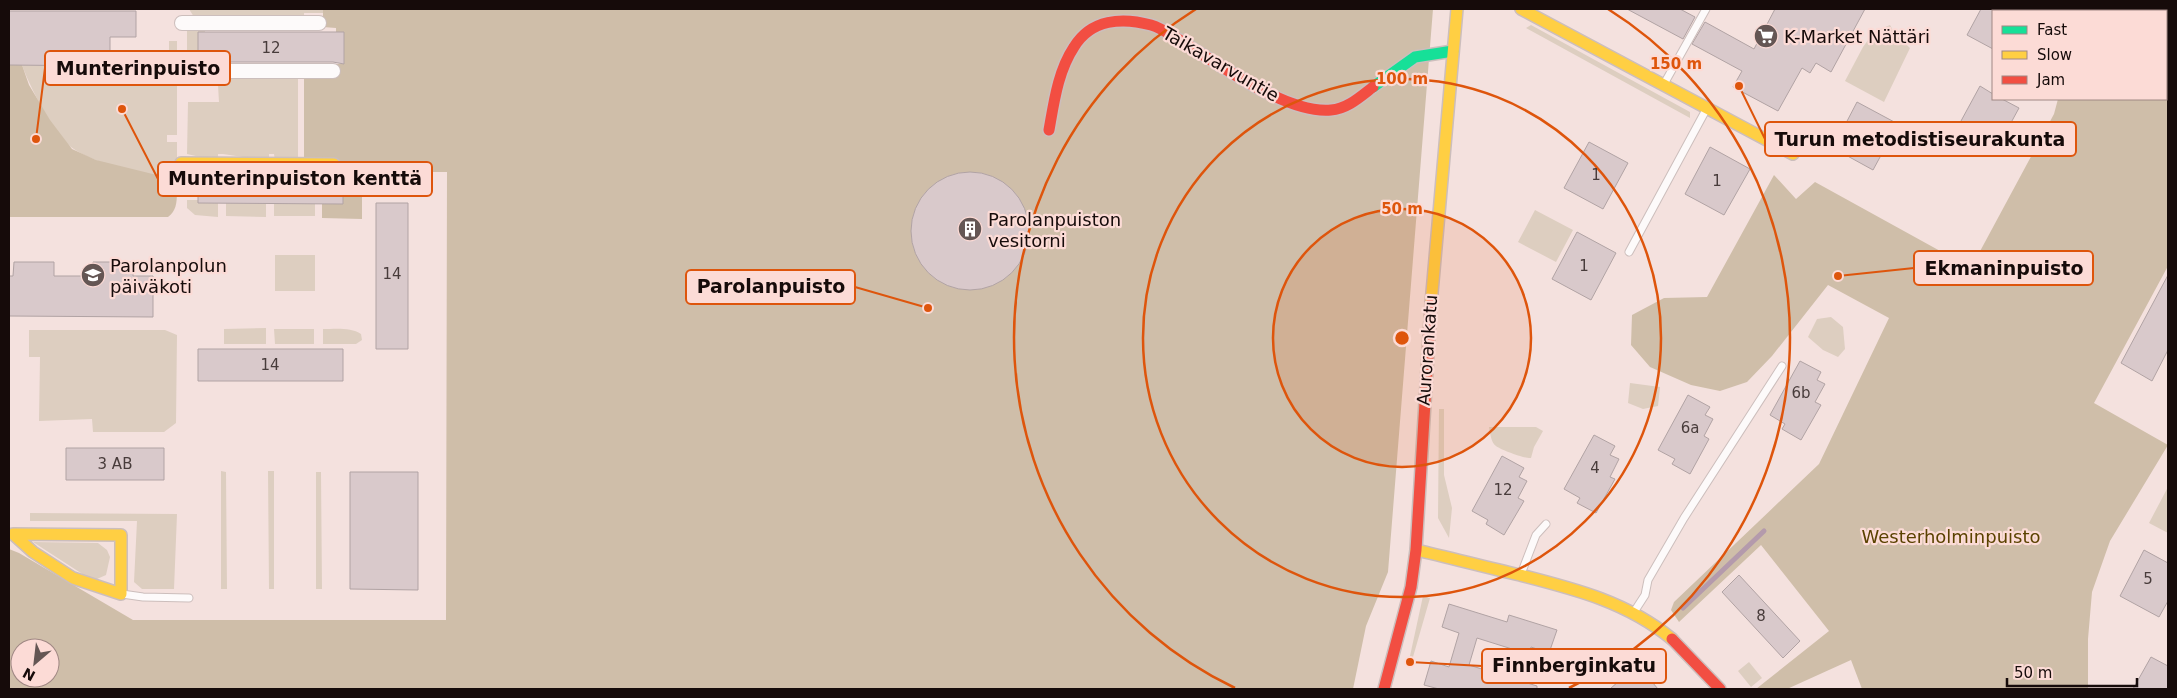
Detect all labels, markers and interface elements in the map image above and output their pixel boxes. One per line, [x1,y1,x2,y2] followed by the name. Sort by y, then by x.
[1992,10,2167,100] legend
[2037,21,2067,39] text: Fast
[1158,22,1283,106] street label: Taikavarvuntie
[1753,23,1779,49] supermarket icon: K-Market Nättäri
[1784,26,1930,47] place label: K-Market Nättäri
[261,39,281,57] house number: 12
[2037,46,2072,64] text: Slow
[45,51,230,85] callout: Munterinpuisto
[1650,55,1702,73] text: 150 m
[56,57,220,79] text: Munterinpuisto
[1376,70,1428,88] text: 100 m
[2036,71,2065,89] text: Jam
[1765,122,2076,156] callout: Turun metodistiseurakunta
[1775,128,2065,150] text: Turun metodistiseurakunta
[158,162,432,196] callout: Munterinpuiston kenttä
[1591,166,1601,184] house number: 1
[168,167,422,189] text: Munterinpuiston kenttä
[1712,172,1722,190] house number: 1
[1381,200,1423,218] text: 50 m
[988,209,1121,251] place label: Parolanpuiston vesitorni
[957,216,983,242] building icon: Parolanpuiston vesitorni
[1914,251,2093,285] callout: Ekmaninpuisto
[110,255,227,297] place label: Parolanpolun päiväkoti
[1579,257,1589,275] house number: 1
[1925,257,2083,279] text: Ekmaninpuisto
[80,262,106,288] school or university icon: Parolanpolun päiväkoti
[382,265,402,283] house number: 14
[686,270,855,304] callout: Parolanpuisto
[697,275,845,297] text: Parolanpuisto
[1413,294,1441,406] street label: Aurorankatu
[1393,329,1411,347] centre of rings
[260,356,280,374] house number: 14
[1791,384,1811,402] house number: 6b
[1681,419,1699,437] house number: 6a
[98,455,132,473] house number: 3 AB
[1590,459,1600,477] house number: 4
[1493,481,1513,499] house number: 12
[1861,526,2041,547] park label: Westerholminpuisto
[2143,570,2153,588] house number: 5
[1756,607,1766,625] house number: 8
[10,638,60,688] north arrow
[1482,649,1666,683] callout: Finnberginkatu
[1492,654,1656,676] text: Finnberginkatu
[2007,656,2137,688] scale bar
[2014,664,2052,682] text: 50 m
[20,665,38,684] text: N

